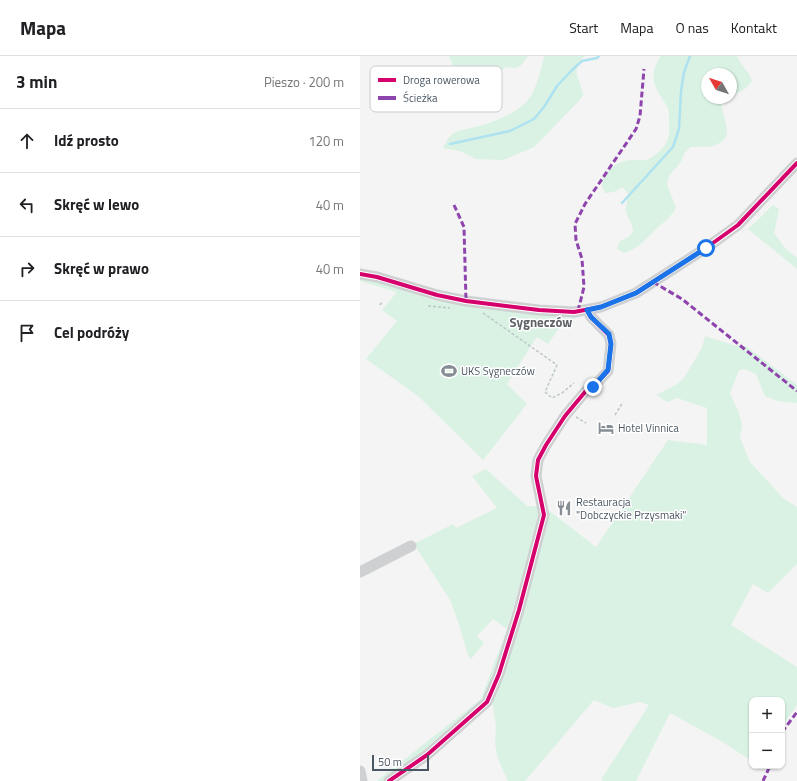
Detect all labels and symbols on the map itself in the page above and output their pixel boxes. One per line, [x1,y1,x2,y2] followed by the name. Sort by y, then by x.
[370,66,502,112] legend
[701,68,737,104] north arrow
[403,72,480,88] text: Droga rowerowa
[403,90,438,106] text: Ścieżka
[697,239,715,257] route start
[510,312,572,332] district label: Sygneczów
[440,362,458,380] sports icon: UKS Sygneczów
[461,363,535,379] place label: UKS Sygneczów
[584,378,602,396] route end
[597,419,615,437] hotel icon: Hotel Vinnica
[618,420,679,436] place label: Hotel Vinnica
[576,494,686,523] place label: Restauracja "Dobczyckie Przysmaki"
[555,499,573,517] restaurant icon: Restauracja "Dobczyckie Przysmaki"
[372,753,429,772] scale bar

